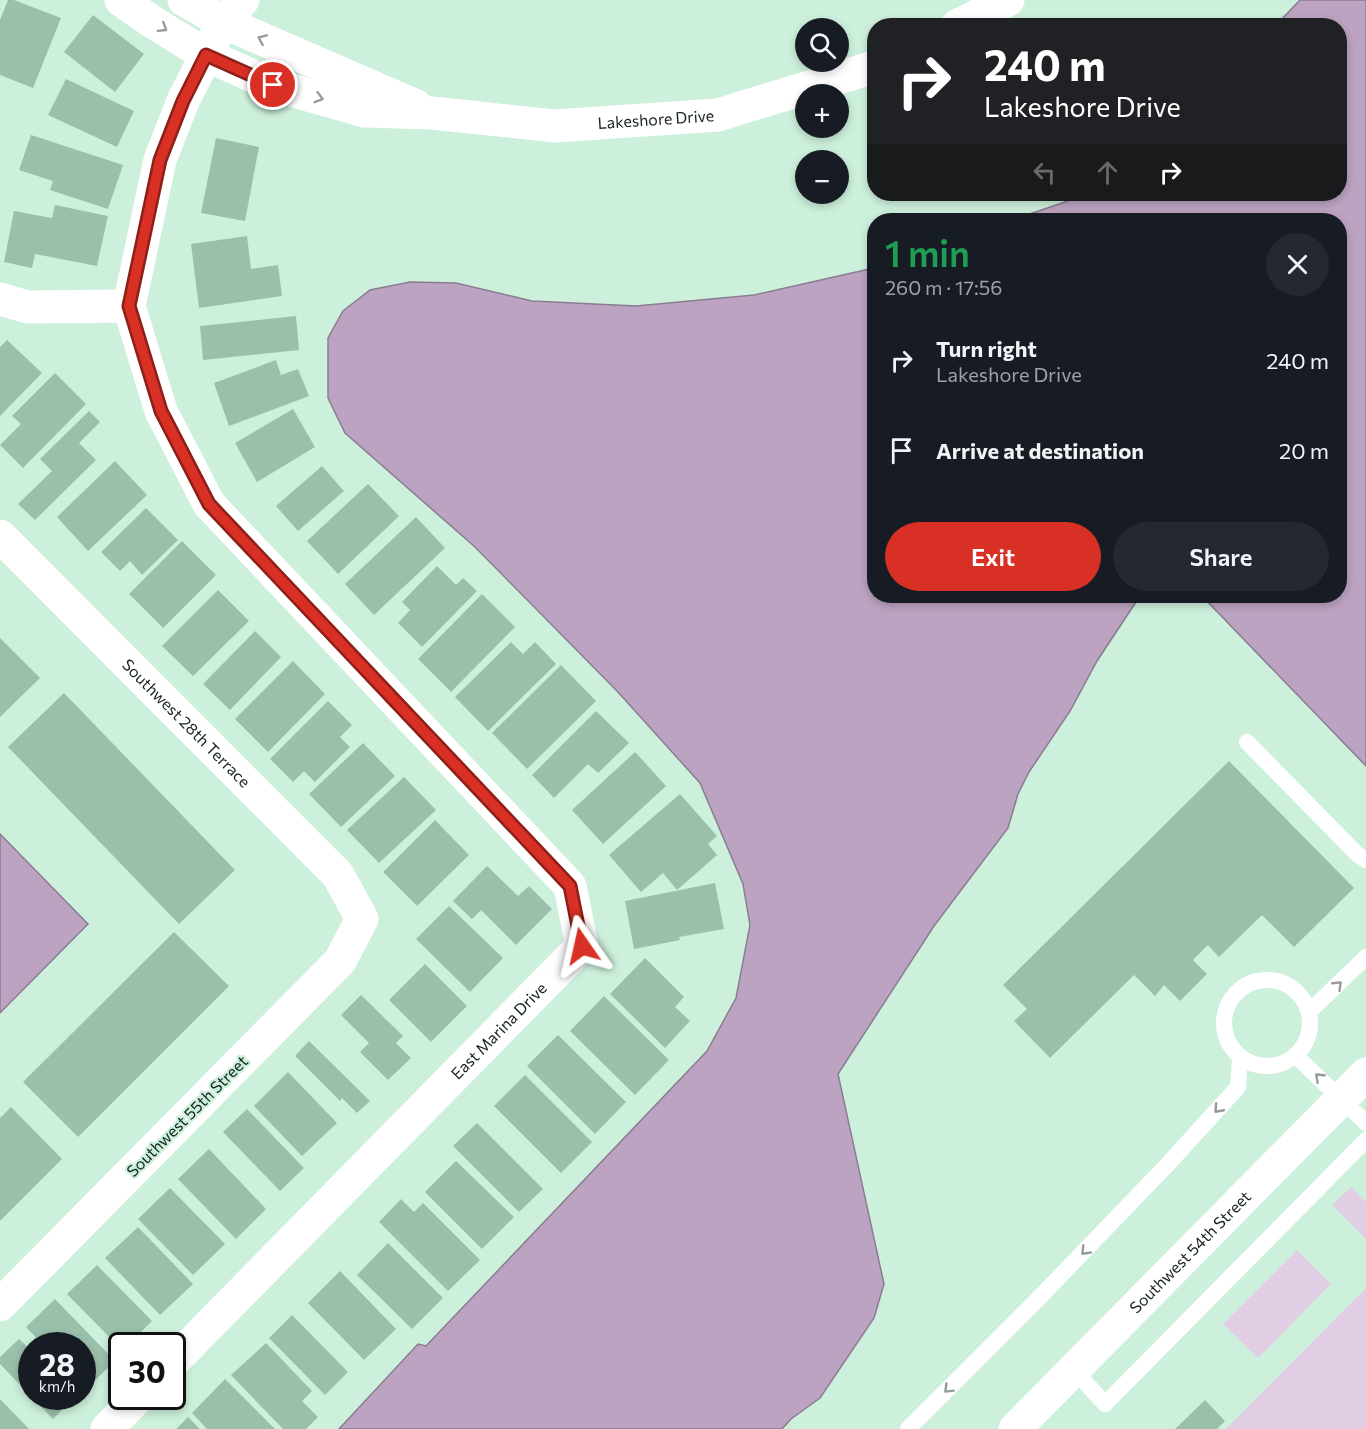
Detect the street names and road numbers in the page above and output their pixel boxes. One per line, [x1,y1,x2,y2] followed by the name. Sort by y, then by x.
[597,105,715,132] street label: Lakeshore Drive
[119,654,255,791] street label: Southwest 28th Terrace
[447,978,550,1083] street label: East Marina Drive
[122,1051,252,1180] street label: Southwest 55th Street
[1125,1186,1255,1317] street label: Southwest 54th Street

